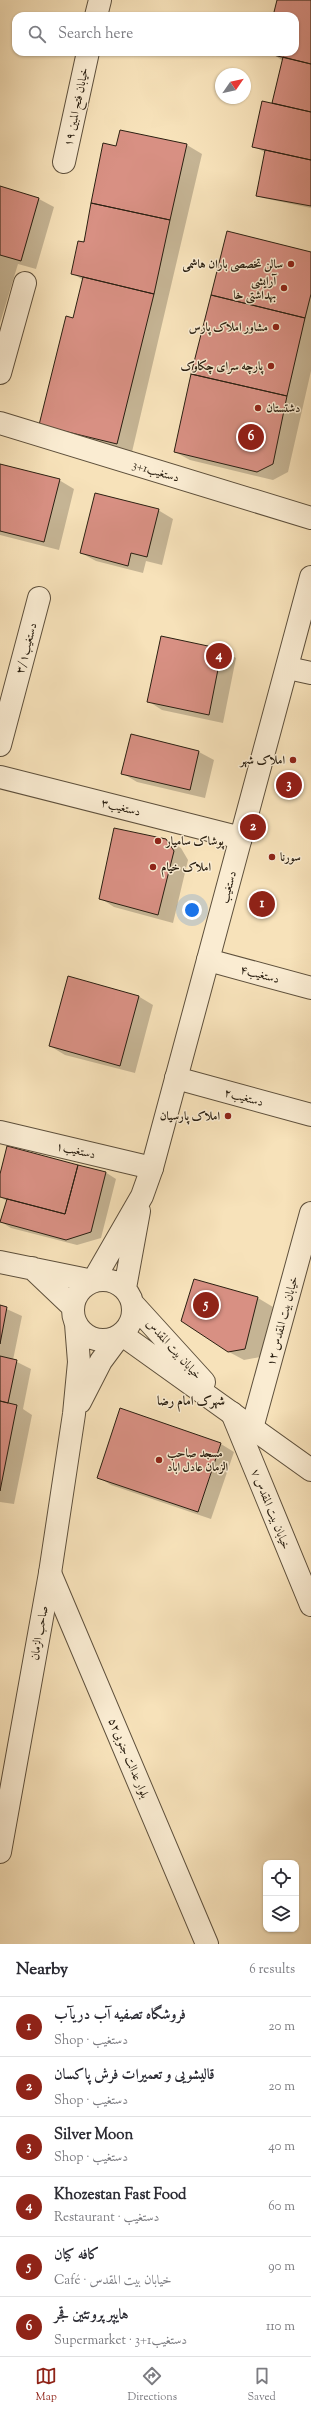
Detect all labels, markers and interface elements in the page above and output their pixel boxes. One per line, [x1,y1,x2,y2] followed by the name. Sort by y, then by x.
[12,12,299,56] search box
[26,23,48,45] icon: search
[58,24,133,45] text: Search here
[60,66,95,149] street label: خیابان فتح المبین ۱۹
[215,68,251,104] north arrow
[182,256,283,274] place label: سالن تخصصی باران هاشمی
[286,259,296,269] marker: سالن تخصصی باران هاشمی
[233,273,277,305] place label: آرایشی بهداشتی خا
[279,283,289,293] marker: آرایشی بهداشتی خا
[189,319,268,337] place label: مشاور املاک پارس
[271,322,281,332] marker: مشاور املاک پارس
[180,358,264,376] place label: پارچه سرای چکاوک
[266,361,276,371] marker: پارچه سرای چکاوک
[266,400,301,418] place label: دشتستان
[253,403,263,413] marker: دشتستان
[238,422,264,452] pin: 6
[130,456,181,488] street label: 3+1دستغیب
[12,621,42,676] street label: ۳/۱دستغیب
[206,641,232,671] pin: 4
[238,752,285,770] place label: املاک شهر
[288,755,298,765] marker: املاک شهر
[276,770,302,800] pin: 3
[99,794,142,822] street label: دستغیب۳
[240,812,266,842] pin: 2
[164,833,224,851] place label: پوشاک سامیار
[153,836,163,846] marker: پوشاک سامیار
[280,849,301,867] place label: سورنا
[267,852,277,862] marker: سورنا
[161,859,211,878] place label: املاک خیام
[148,862,158,872] marker: املاک خیام
[216,869,242,906] street label: دستغیب
[249,889,275,919] pin: 1
[182,900,202,920] your location
[238,961,281,989] street label: دستغیب۴
[222,1084,265,1112] street label: ۲دستغیب
[160,1108,220,1126] place label: املاک پارسیان
[223,1111,233,1121] marker: املاک پارسیان
[54,1138,97,1164] street label: دستغیب۱
[262,1274,304,1368] street label: خیابان بیت المقدس ۱۲
[193,1290,219,1320] pin: 5
[141,1315,205,1384] street label: خیابان بیت المقدس
[157,1393,226,1412] district label: شهرک امام رضا
[167,1445,229,1477] place label: مسجد صاحب الزمان عادل اباد
[154,1455,164,1465] marker: مسجد صاحب الزمان عادل اباد
[246,1466,294,1552] street label: خیابان بیت المقدس ۷
[26,1604,54,1662] street label: صاحب الزمان
[103,1715,153,1802] street label: بلوار عدالت جنوبی۵۲
[263,1860,299,1932] map controls
[263,1860,299,1896] button: locate
[263,1896,299,1932] button: layers
[16,1958,68,1982] text: Nearby
[249,1961,295,1979] text: 6 results
[54,2005,186,2026] text: فروشگاه تصفیه آب دریآب
[27,2018,31,2036] text: 1
[269,2018,295,2036] text: 20 m
[54,2032,128,2050] text: Shop · دستغیب
[54,2065,215,2086] text: قالیشویی و تعمیرات فرش پاکسان
[26,2078,32,2096] text: 2
[269,2078,295,2096] text: 20 m
[54,2092,128,2110] text: Shop · دستغیب
[54,2125,133,2146] text: Silver Moon
[26,2138,32,2156] text: 3
[268,2138,295,2156] text: 40 m
[54,2149,128,2167] text: Shop · دستغیب
[54,2185,187,2206] text: Khozestan Fast Food
[26,2198,32,2216] text: 4
[268,2198,295,2216] text: 60 m
[54,2209,159,2227] text: Restaurant · دستغیب
[54,2245,99,2266] text: کافه کیان
[27,2258,31,2276] text: 5
[268,2258,295,2276] text: 90 m
[54,2272,172,2290] text: Café · خیابان بیت المقدس
[54,2305,129,2326] text: هایپر پروتئین قجر
[26,2318,32,2336] text: 6
[266,2318,295,2336] text: 110 m
[54,2332,187,2350] text: Supermarket · 3+1دستغیب
[35,2365,57,2405] tab: Map
[128,2365,177,2405] tab: Directions
[248,2365,276,2405] tab: Saved

